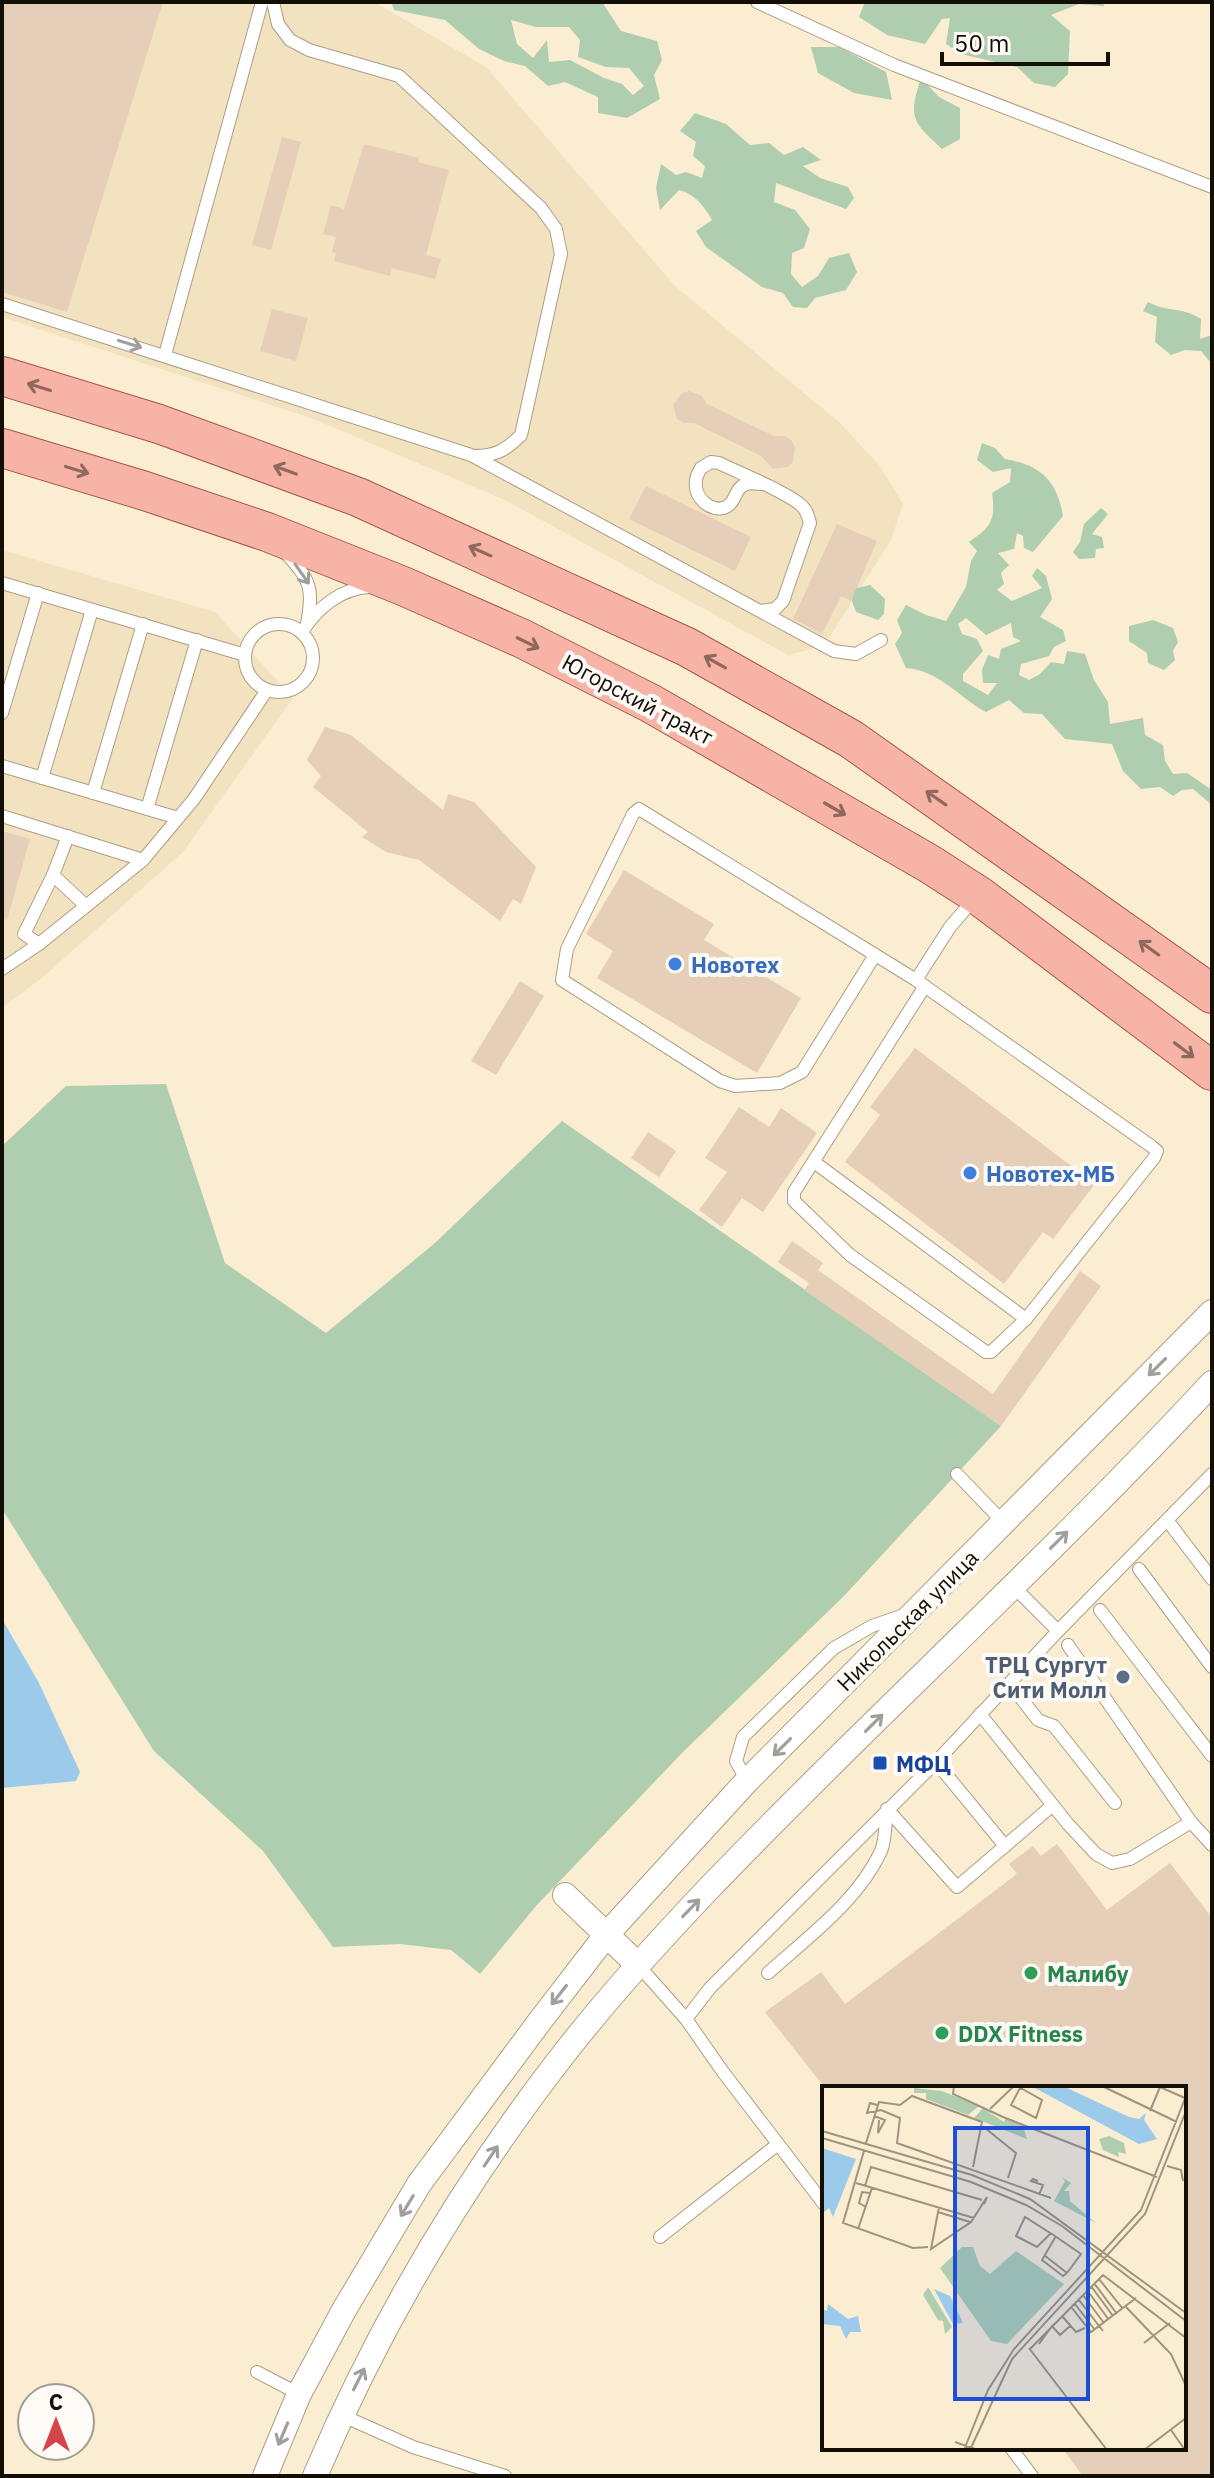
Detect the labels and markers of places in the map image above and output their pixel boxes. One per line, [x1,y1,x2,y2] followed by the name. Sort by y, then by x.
[691,950,779,979] place label: Новотех
[666,955,684,973] marker: Новотех
[986,1159,1115,1188] place label: Новотех-МБ
[961,1164,979,1182] marker: Новотех-МБ
[985,1650,1107,1704] place label: ТРЦ Сургут Сити Молл
[1114,1668,1132,1686] marker: ТРЦ Сургут Сити Молл
[896,1749,951,1778] place label: МФЦ
[871,1754,889,1772] marker: МФЦ
[1047,1959,1129,1988] place label: Малибу
[1022,1964,1040,1982] marker: Малибу
[958,2019,1083,2048] place label: DDX Fitness
[933,2024,951,2042] marker: DDX Fitness

